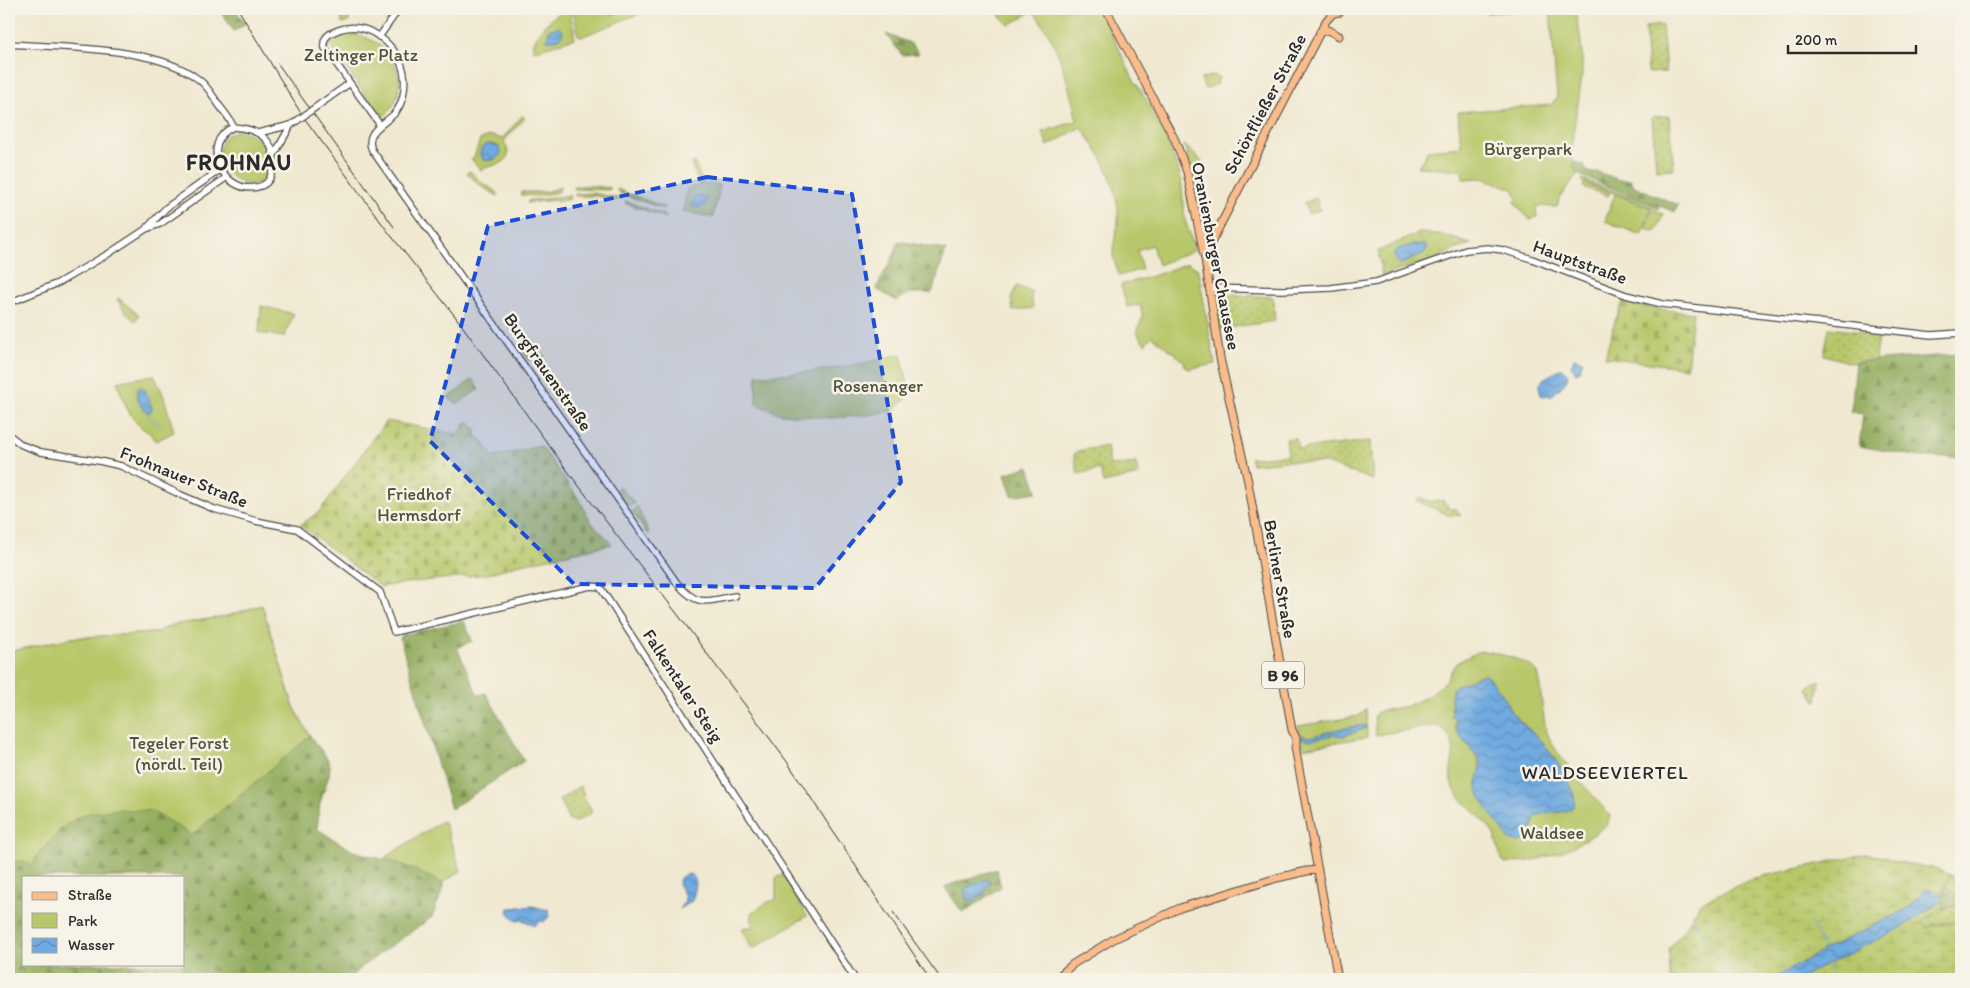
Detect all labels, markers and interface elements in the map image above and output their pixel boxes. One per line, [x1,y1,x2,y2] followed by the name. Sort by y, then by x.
[1788,22,1915,54] scale bar
[1219,30,1311,178] street label: Schönfließer Straße
[1795,31,1838,49] text: 200 m
[304,44,418,66] park label: Zeltinger Platz
[1484,138,1573,160] park label: Bürgerpark
[186,149,292,176] district label: FROHNAU
[1187,160,1245,352] street label: Oranienburger Chaussee
[1530,235,1630,289] street label: Hauptstraße
[499,309,597,435] street label: Burgfrauenstraße
[833,375,923,397] park label: Rosenanger
[117,441,251,513] street label: Frohnauer Straße
[377,483,461,526] park label: Friedhof Hermsdorf
[1259,518,1301,640] street label: Berliner Straße
[638,625,728,748] street label: Falkentaler Steig
[1262,662,1304,688] road number: B 96
[129,732,229,775] park label: Tegeler Forst (nördl. Teil)
[1521,761,1689,784] district label: WALDSEEVIERTEL
[1520,822,1584,844] park label: Waldsee
[22,876,185,966] legend
[68,886,112,904] text: Straße
[68,912,98,930] text: Park
[68,936,115,954] text: Wasser

